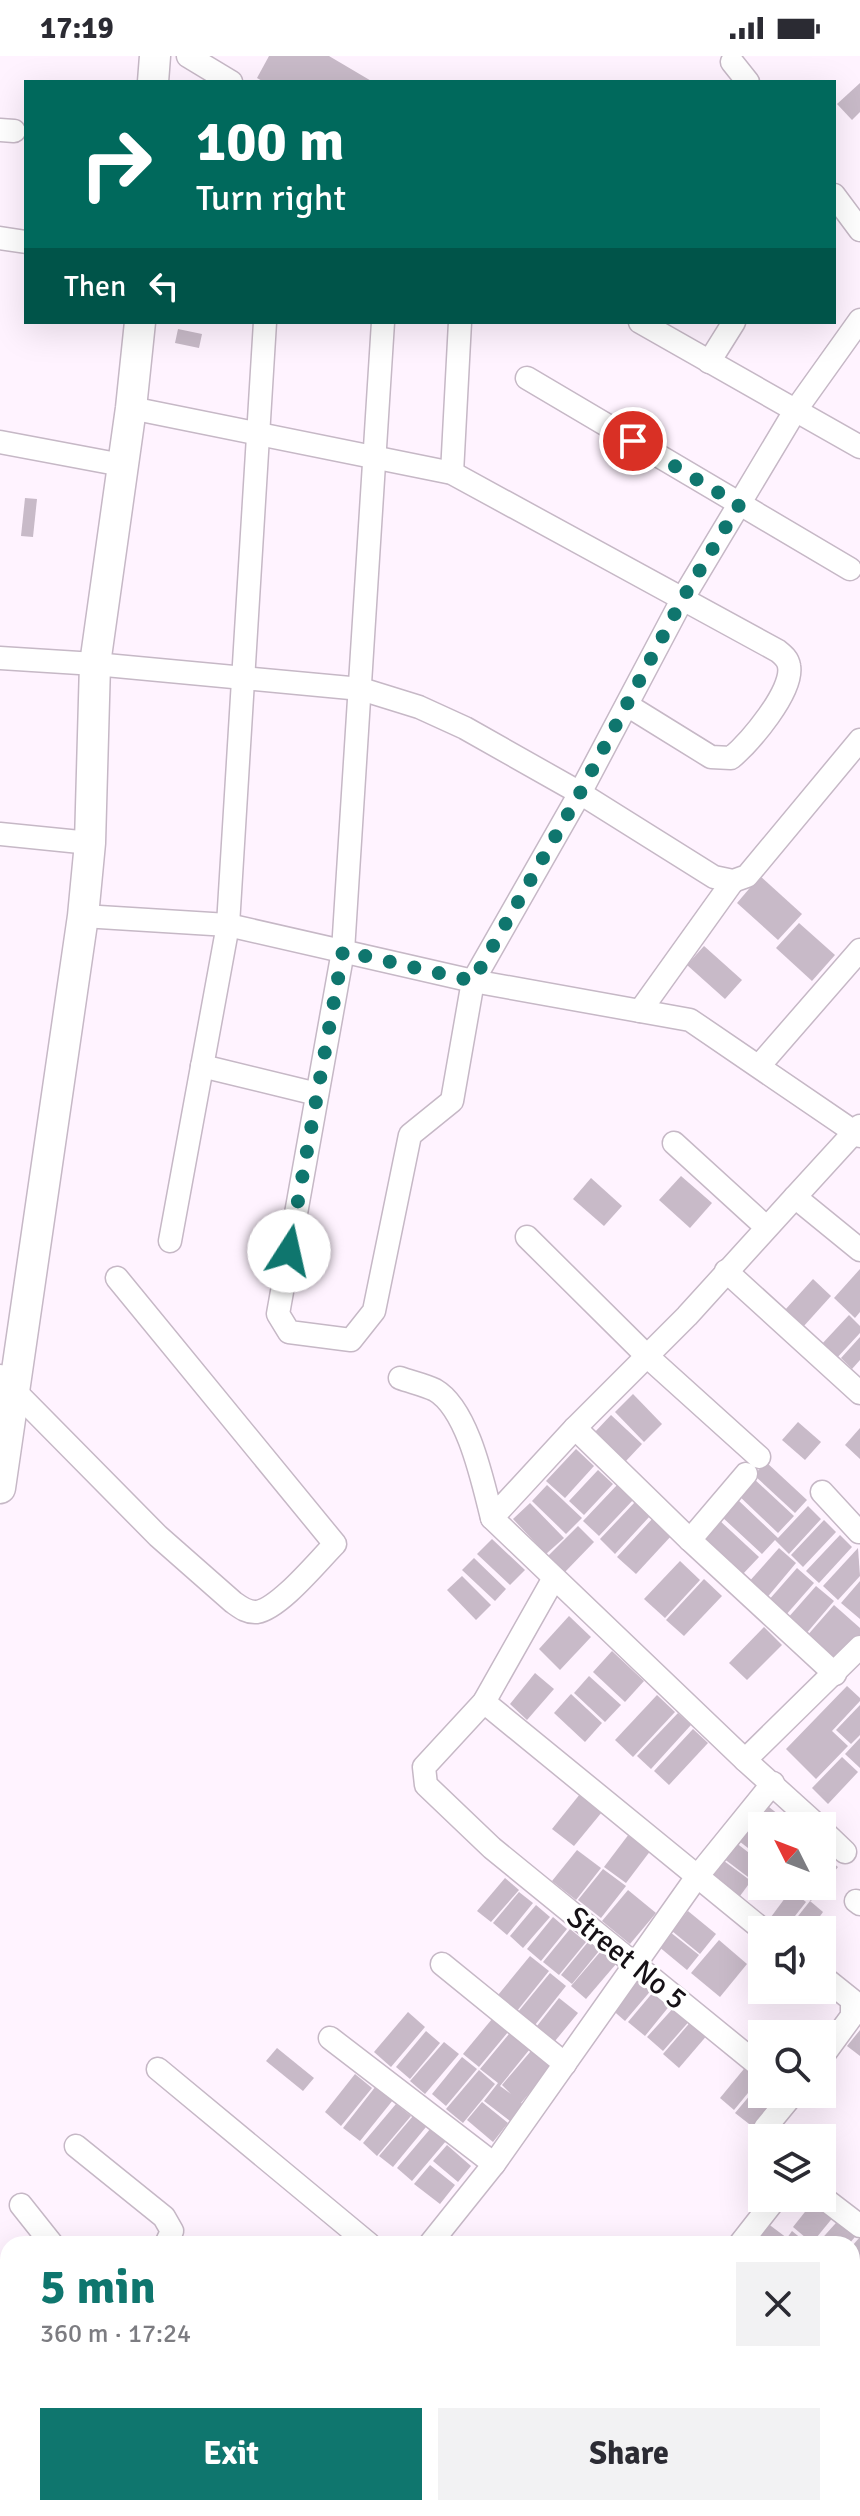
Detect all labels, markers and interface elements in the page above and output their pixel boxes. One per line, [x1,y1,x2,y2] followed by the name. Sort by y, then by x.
[40,10,114,47] text: 17:19
[196,107,344,176] text: 100 m
[64,112,168,216] icon: right
[196,176,346,221] text: Turn right
[142,264,186,308] icon: left
[64,268,126,305] text: Then
[599,407,667,475] pin
[611,419,655,463] icon: arrive
[247,1209,331,1293] position arrow
[748,1812,836,1900] north arrow
[748,1812,836,2212] map controls
[559,1899,694,2018] street label: Street No 5
[748,1916,836,2004] button: sound
[748,2020,836,2108] button: search
[748,2124,836,2212] button: layers
[40,2258,156,2317] text: 5 min
[736,2262,820,2346] button: close
[40,2318,191,2350] text: 360 m · 17:24
[40,2408,422,2500] button: Exit
[438,2408,820,2500] button: Share

